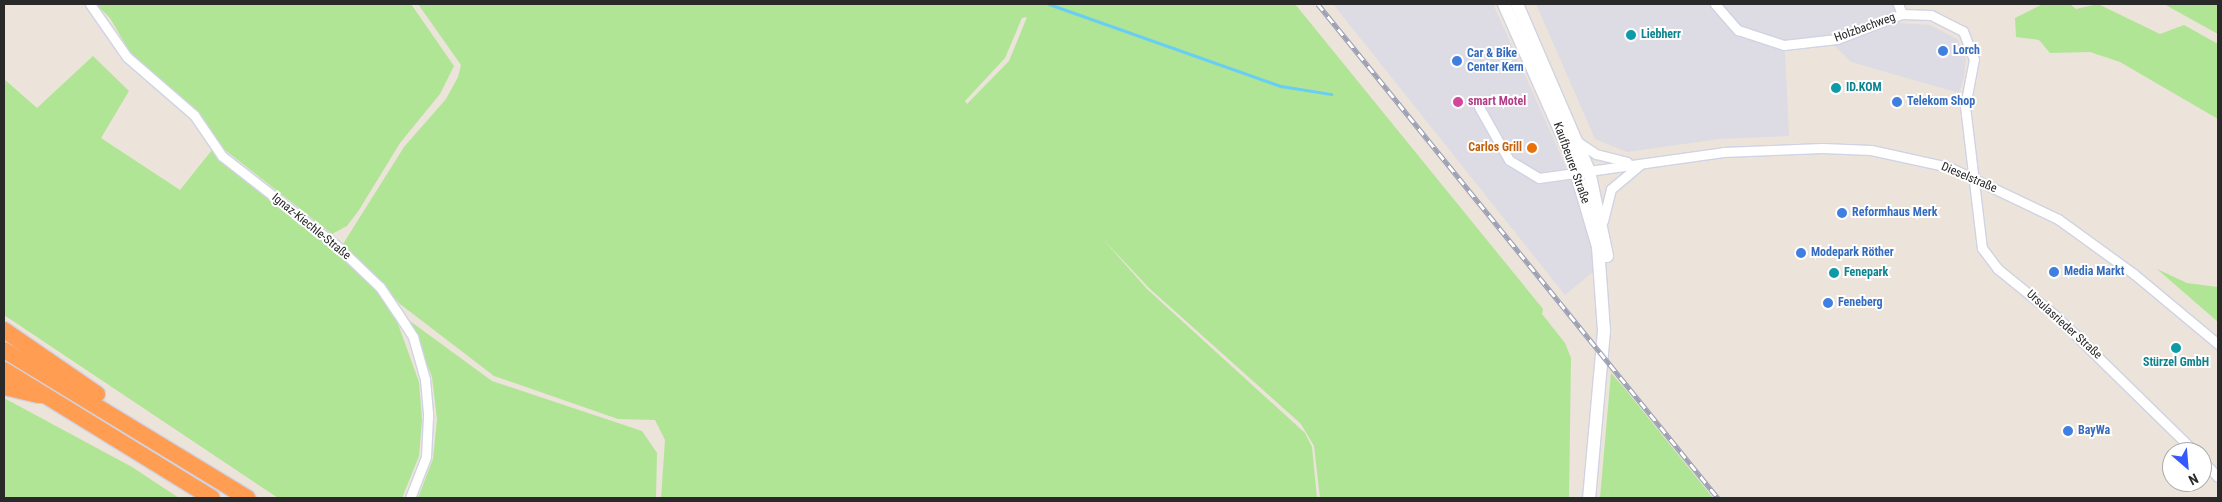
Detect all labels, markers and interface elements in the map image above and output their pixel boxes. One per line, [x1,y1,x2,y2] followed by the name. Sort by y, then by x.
[1833,10,1897,46] street label: Holzbachweg
[1641,28,1681,42] place label: Liebherr
[1625,29,1637,41] marker: Liebherr
[1953,44,1980,58] place label: Lorch
[1937,45,1949,57] marker: Lorch
[1467,47,1524,75] place label: Car & Bike Center Kern
[1451,55,1463,67] marker: Car & Bike Center Kern
[1846,81,1882,95] place label: ID.KOM
[1830,82,1842,94] marker: ID.KOM
[1468,95,1526,109] place label: smart Motel
[1907,95,1975,109] place label: Telekom Shop
[1452,96,1464,108] marker: smart Motel
[1891,96,1903,108] marker: Telekom Shop
[1550,120,1592,206] street label: Kaufbeurer Straße
[1468,141,1522,155] place label: Carlos Grill
[1526,142,1538,154] marker: Carlos Grill
[1939,160,1999,196] street label: Dieselstraße
[269,191,353,263] street label: Ignaz-Kiechle-Straße
[1852,206,1937,220] place label: Reformhaus Merk
[1836,207,1848,219] marker: Reformhaus Merk
[1811,246,1894,260] place label: Modepark Röther
[1795,247,1807,259] marker: Modepark Röther
[2064,265,2124,279] place label: Media Markt
[1844,266,1888,280] place label: Fenepark
[2048,266,2060,278] marker: Media Markt
[1828,267,1840,279] marker: Fenepark
[2023,287,2105,363] street label: Ursulasrieder Straße
[1838,296,1883,310] place label: Feneberg
[1822,297,1834,309] marker: Feneberg
[2170,342,2182,354] marker: Stürzel GmbH
[2143,356,2209,370] place label: Stürzel GmbH
[2078,424,2110,438] place label: BayWa
[2062,425,2074,437] marker: BayWa
[2162,442,2212,492] north arrow
[2186,470,2201,489] text: N

